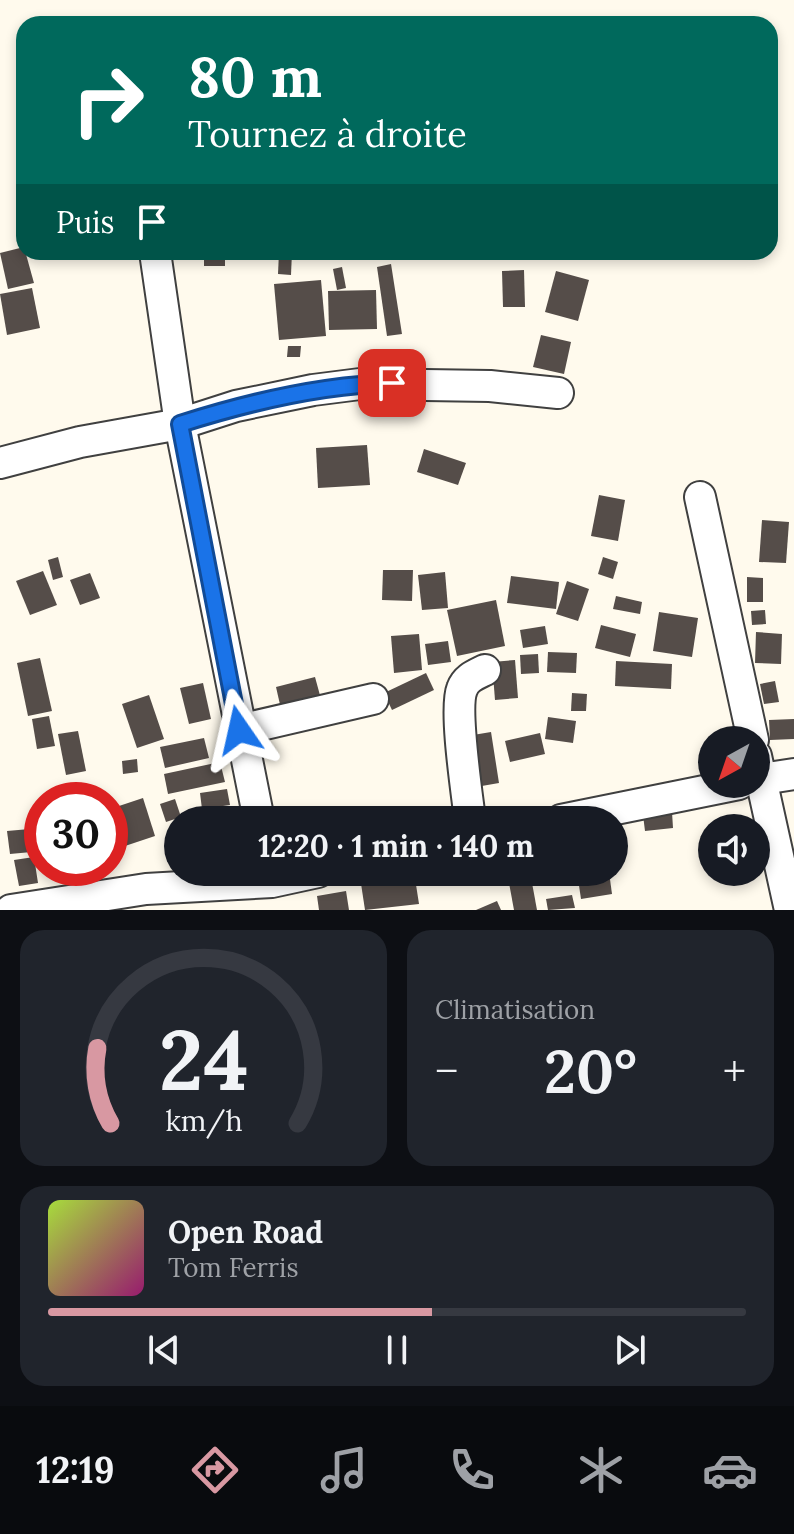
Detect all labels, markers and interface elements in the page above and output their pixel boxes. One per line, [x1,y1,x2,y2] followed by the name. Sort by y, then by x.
[188,41,322,112] text: 80 m
[56,48,160,152] icon: right
[188,111,467,157] text: Tournez à droite
[130,200,174,244] icon: arrive
[56,203,114,241] text: Puis
[358,349,426,417] pin
[370,361,414,405] icon: arrive
[197,688,281,772] position arrow
[698,726,770,798] north arrow
[698,726,770,886] map controls
[24,782,128,886] speed limit sign: 30
[698,814,770,886] button: sound
[258,827,534,865] text: 12:20 · 1 min · 140 m
[435,993,595,1026] text: Climatisation
[159,1006,248,1113] text: 24
[544,1033,637,1109] text: 20°
[435,1043,458,1099] text: −
[723,1043,746,1099] text: +
[165,1102,242,1139] text: km/h
[168,1213,323,1251] text: Open Road
[168,1251,298,1284] text: Tom Ferris
[142,1328,186,1372] icon: previous
[375,1328,419,1372] icon: pause
[608,1328,652,1372] icon: next
[187,1442,243,1498] icon: directions
[316,1442,372,1498] icon: music
[444,1442,500,1498] icon: phone
[573,1442,629,1498] icon: climate
[702,1442,758,1498] icon: car
[36,1447,114,1493] text: 12:19

